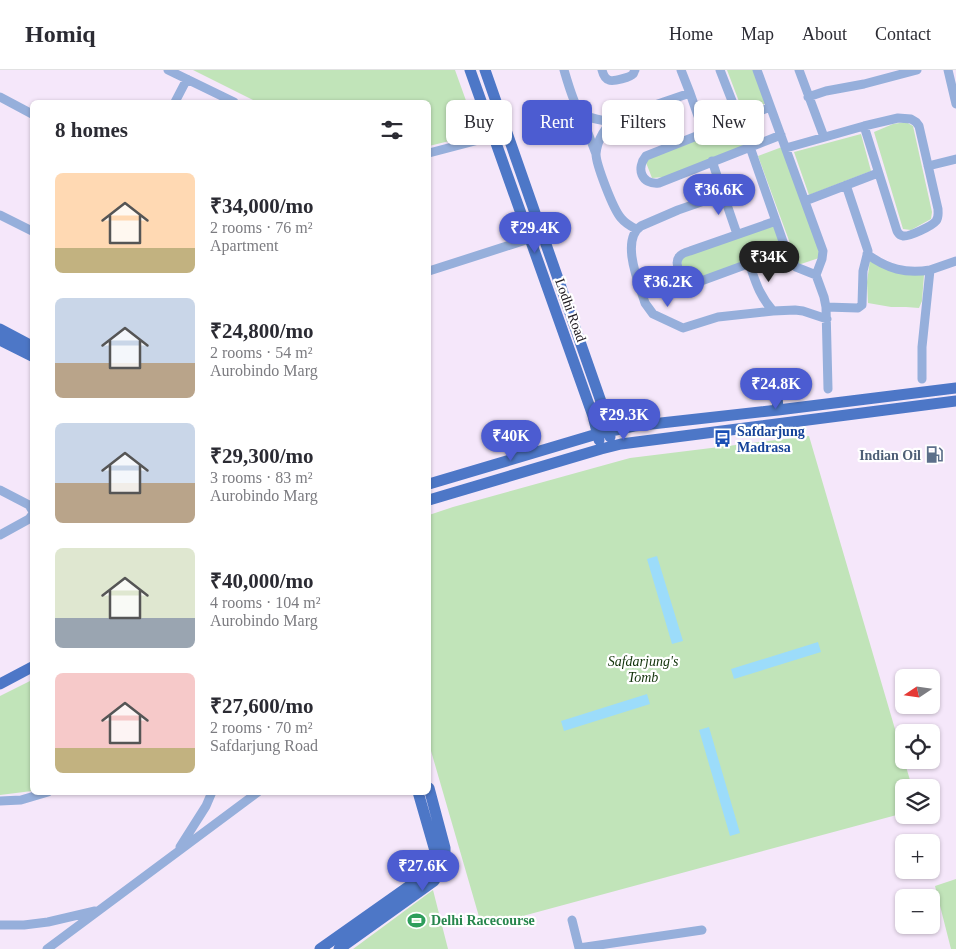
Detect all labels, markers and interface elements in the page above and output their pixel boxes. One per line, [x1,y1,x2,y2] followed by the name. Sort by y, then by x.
[25,21,96,47] text: Homiq
[669,24,713,44] text: Home
[741,24,774,44] text: Map
[802,24,847,44] text: About
[875,24,931,44] text: Contact
[446,100,512,145] chip: Buy
[522,100,592,145] chip: Rent
[602,100,684,145] chip: Filters
[694,100,764,145] chip: New
[378,116,406,144] icon: filters
[55,118,128,142] text: 8 homes
[678,174,760,216] pin: ₹36.6K
[694,181,744,198] text: ₹36.6K
[95,193,155,253] icon: home
[210,194,314,218] text: ₹34,000/mo
[494,212,576,254] pin: ₹29.4K
[210,219,313,236] text: 2 rooms · 76 m²
[510,219,560,236] text: ₹29.4K
[210,237,278,254] text: Apartment
[739,240,799,283] pin: ₹34K
[750,248,788,265] text: ₹34K
[627,266,709,308] pin: ₹36.2K
[643,273,693,290] text: ₹36.2K
[552,276,589,344] street label: Lodhi Road
[95,318,155,378] icon: home
[210,319,314,343] text: ₹24,800/mo
[210,344,313,361] text: 2 rooms · 54 m²
[210,362,318,379] text: Aurobindo Marg
[735,368,817,410] pin: ₹24.8K
[751,375,801,392] text: ₹24.8K
[583,398,665,441] pin: ₹29.3K
[599,406,649,423] text: ₹29.3K
[481,420,541,462] pin: ₹40K
[737,424,805,455] place label: Safdarjung Madrasa
[492,427,530,444] text: ₹40K
[713,429,733,449] bus stop icon: Safdarjung Madrasa
[95,443,155,503] icon: home
[210,444,314,468] text: ₹29,300/mo
[925,445,945,465] fuel station icon: Indian Oil
[859,448,921,463] place label: Indian Oil
[210,469,313,486] text: 3 rooms · 83 m²
[210,487,318,504] text: Aurobindo Marg
[95,568,155,628] icon: home
[210,569,314,593] text: ₹40,000/mo
[210,594,321,611] text: 4 rooms · 104 m²
[210,612,318,629] text: Aurobindo Marg
[608,654,679,685] park label: Safdarjung's Tomb
[895,669,940,714] north arrow
[895,669,940,934] map controls
[95,693,155,753] icon: home
[210,694,314,718] text: ₹27,600/mo
[210,719,313,736] text: 2 rooms · 70 m²
[895,724,940,769] button: locate
[210,737,318,754] text: Safdarjung Road
[895,779,940,824] button: layers
[895,834,940,879] button: +
[382,850,464,892] pin: ₹27.6K
[398,857,448,874] text: ₹27.6K
[895,889,940,934] button: −
[407,910,427,930] sports icon: Delhi Racecourse
[431,913,535,928] place label: Delhi Racecourse

